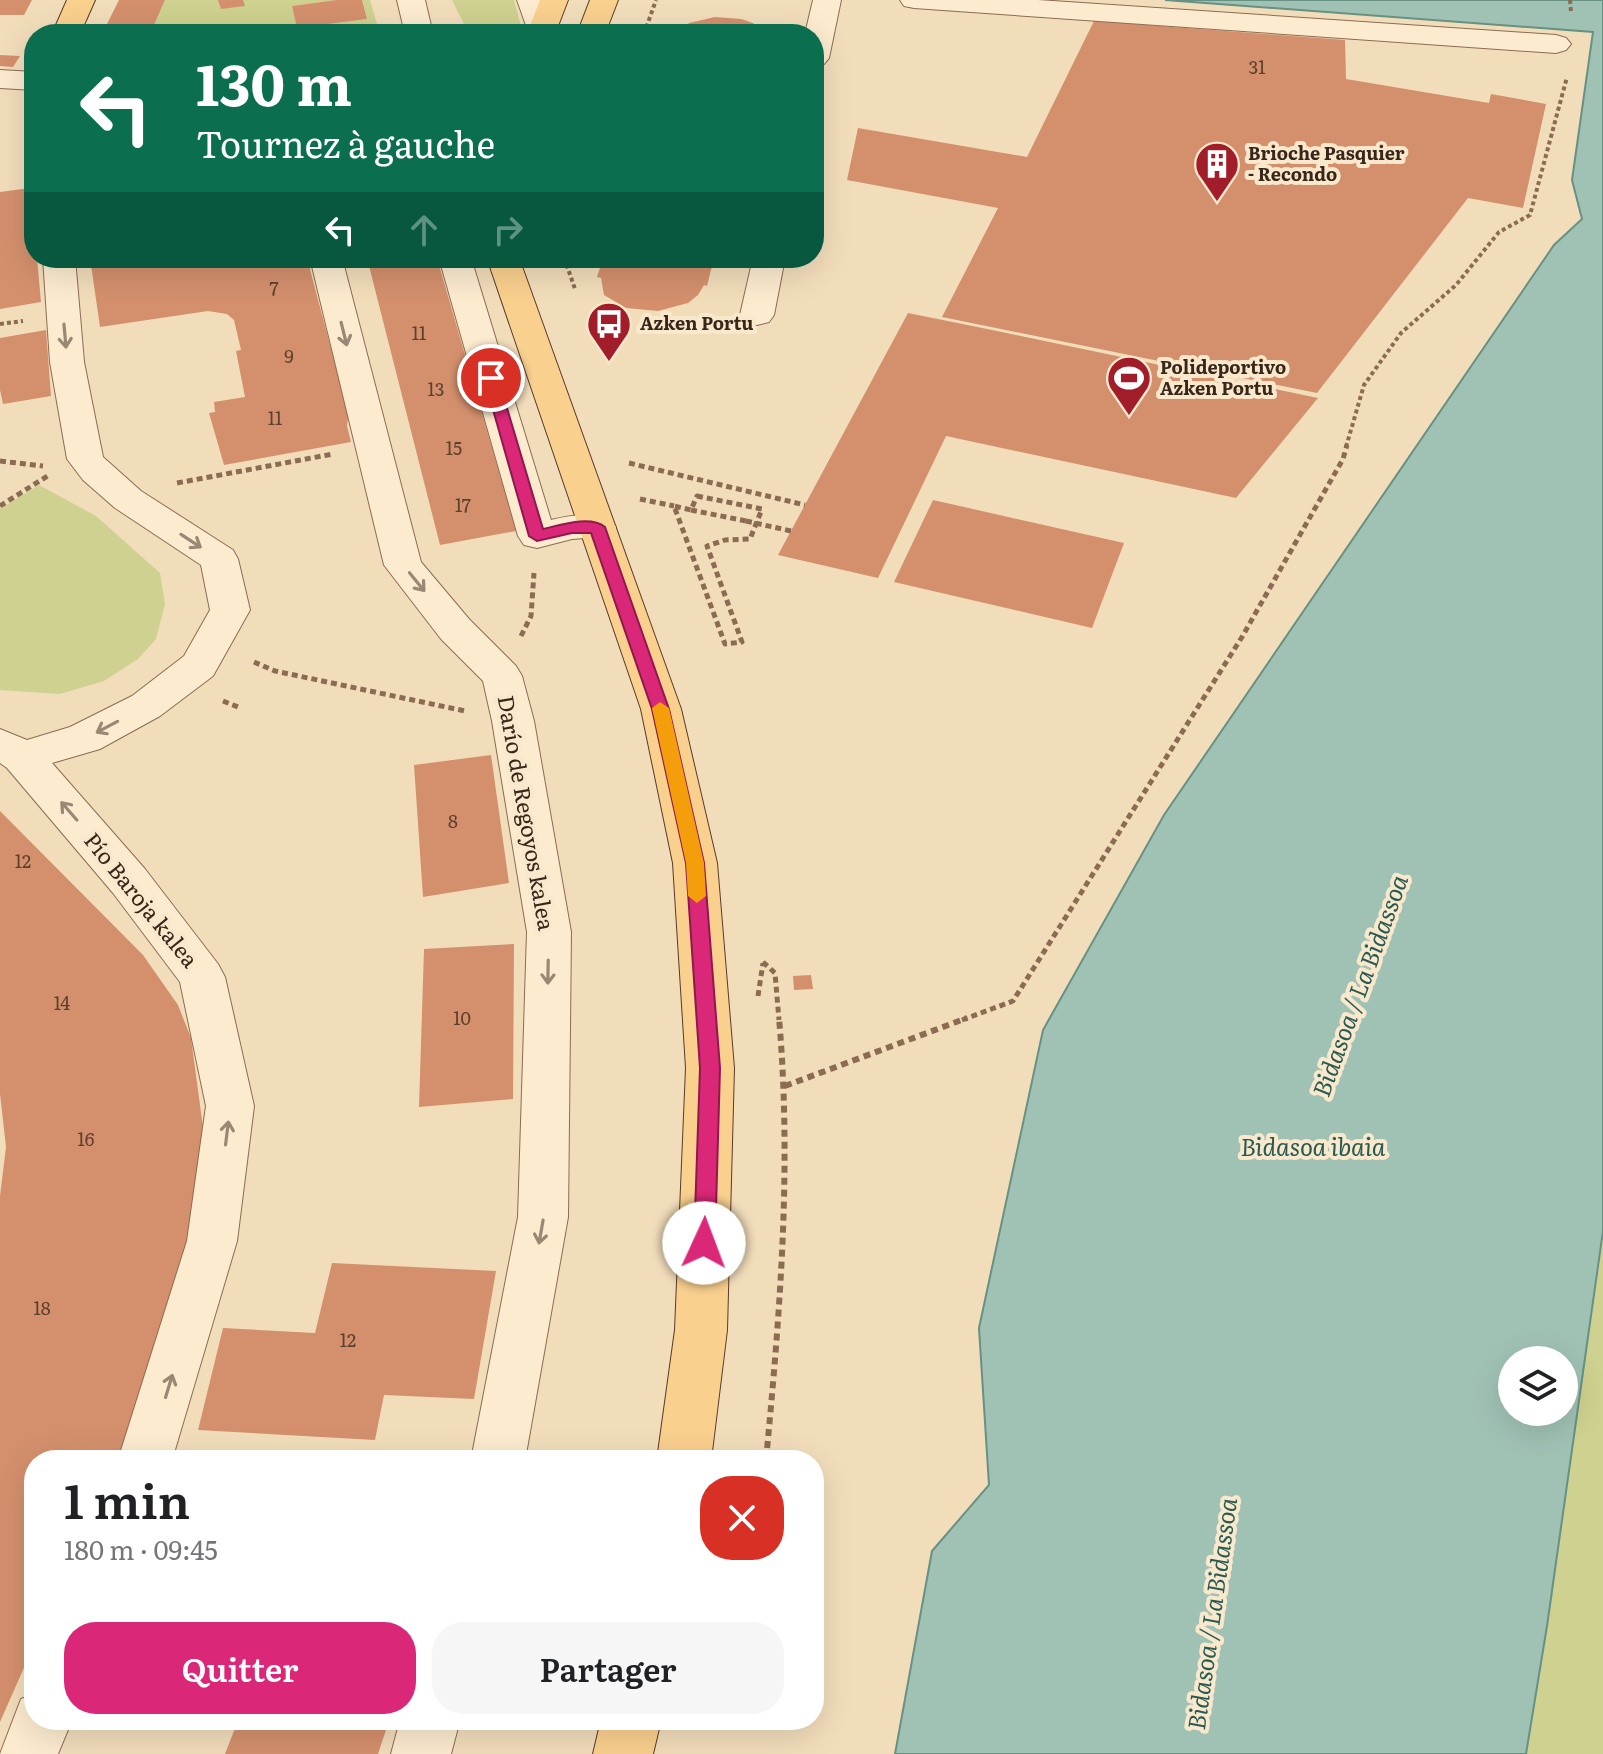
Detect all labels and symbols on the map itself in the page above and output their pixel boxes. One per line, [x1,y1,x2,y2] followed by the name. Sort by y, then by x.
[1248,53,1266,80] house number: 31
[1248,139,1405,187] place label: Brioche Pasquier - Recondo
[1193,140,1241,203] building icon: Brioche Pasquier - Recondo
[269,274,279,301] house number: 7
[585,300,633,363] bus stop icon: Azken Portu
[640,309,753,336] place label: Azken Portu
[412,319,426,346] house number: 11
[338,320,353,346] one-way arrow
[57,322,72,349] one-way arrow
[284,342,294,369] house number: 9
[457,344,525,412] pin
[1160,353,1286,401] place label: Polideportivo Azken Portu
[1105,354,1153,417] sports icon: Polideportivo Azken Portu
[427,375,445,402] house number: 13
[268,404,282,431] house number: 11
[446,434,462,461] house number: 15
[455,491,471,518] house number: 17
[179,533,202,549] one-way arrow
[408,571,425,592] one-way arrow
[491,692,564,933] street label: Darío de Regoyos kalea
[95,719,119,735] one-way arrow
[60,802,78,822] one-way arrow
[448,807,458,834] house number: 8
[77,824,207,974] street label: Pío Baroja kalea
[15,847,31,874] house number: 12
[1302,869,1415,1101] water label: Bidasoa / La Bidassoa
[541,958,556,985] one-way arrow
[54,989,70,1016] house number: 14
[453,1004,471,1031] house number: 10
[219,1120,234,1147] one-way arrow
[78,1125,95,1152] house number: 16
[1240,1128,1386,1163] water label: Bidasoa ibaia
[662,1201,746,1285] position arrow
[532,1219,547,1244] one-way arrow
[33,1294,51,1321] house number: 18
[340,1326,356,1353] house number: 12
[162,1373,177,1399] one-way arrow
[1177,1495,1244,1732] water label: Bidasoa / La Bidassoa

